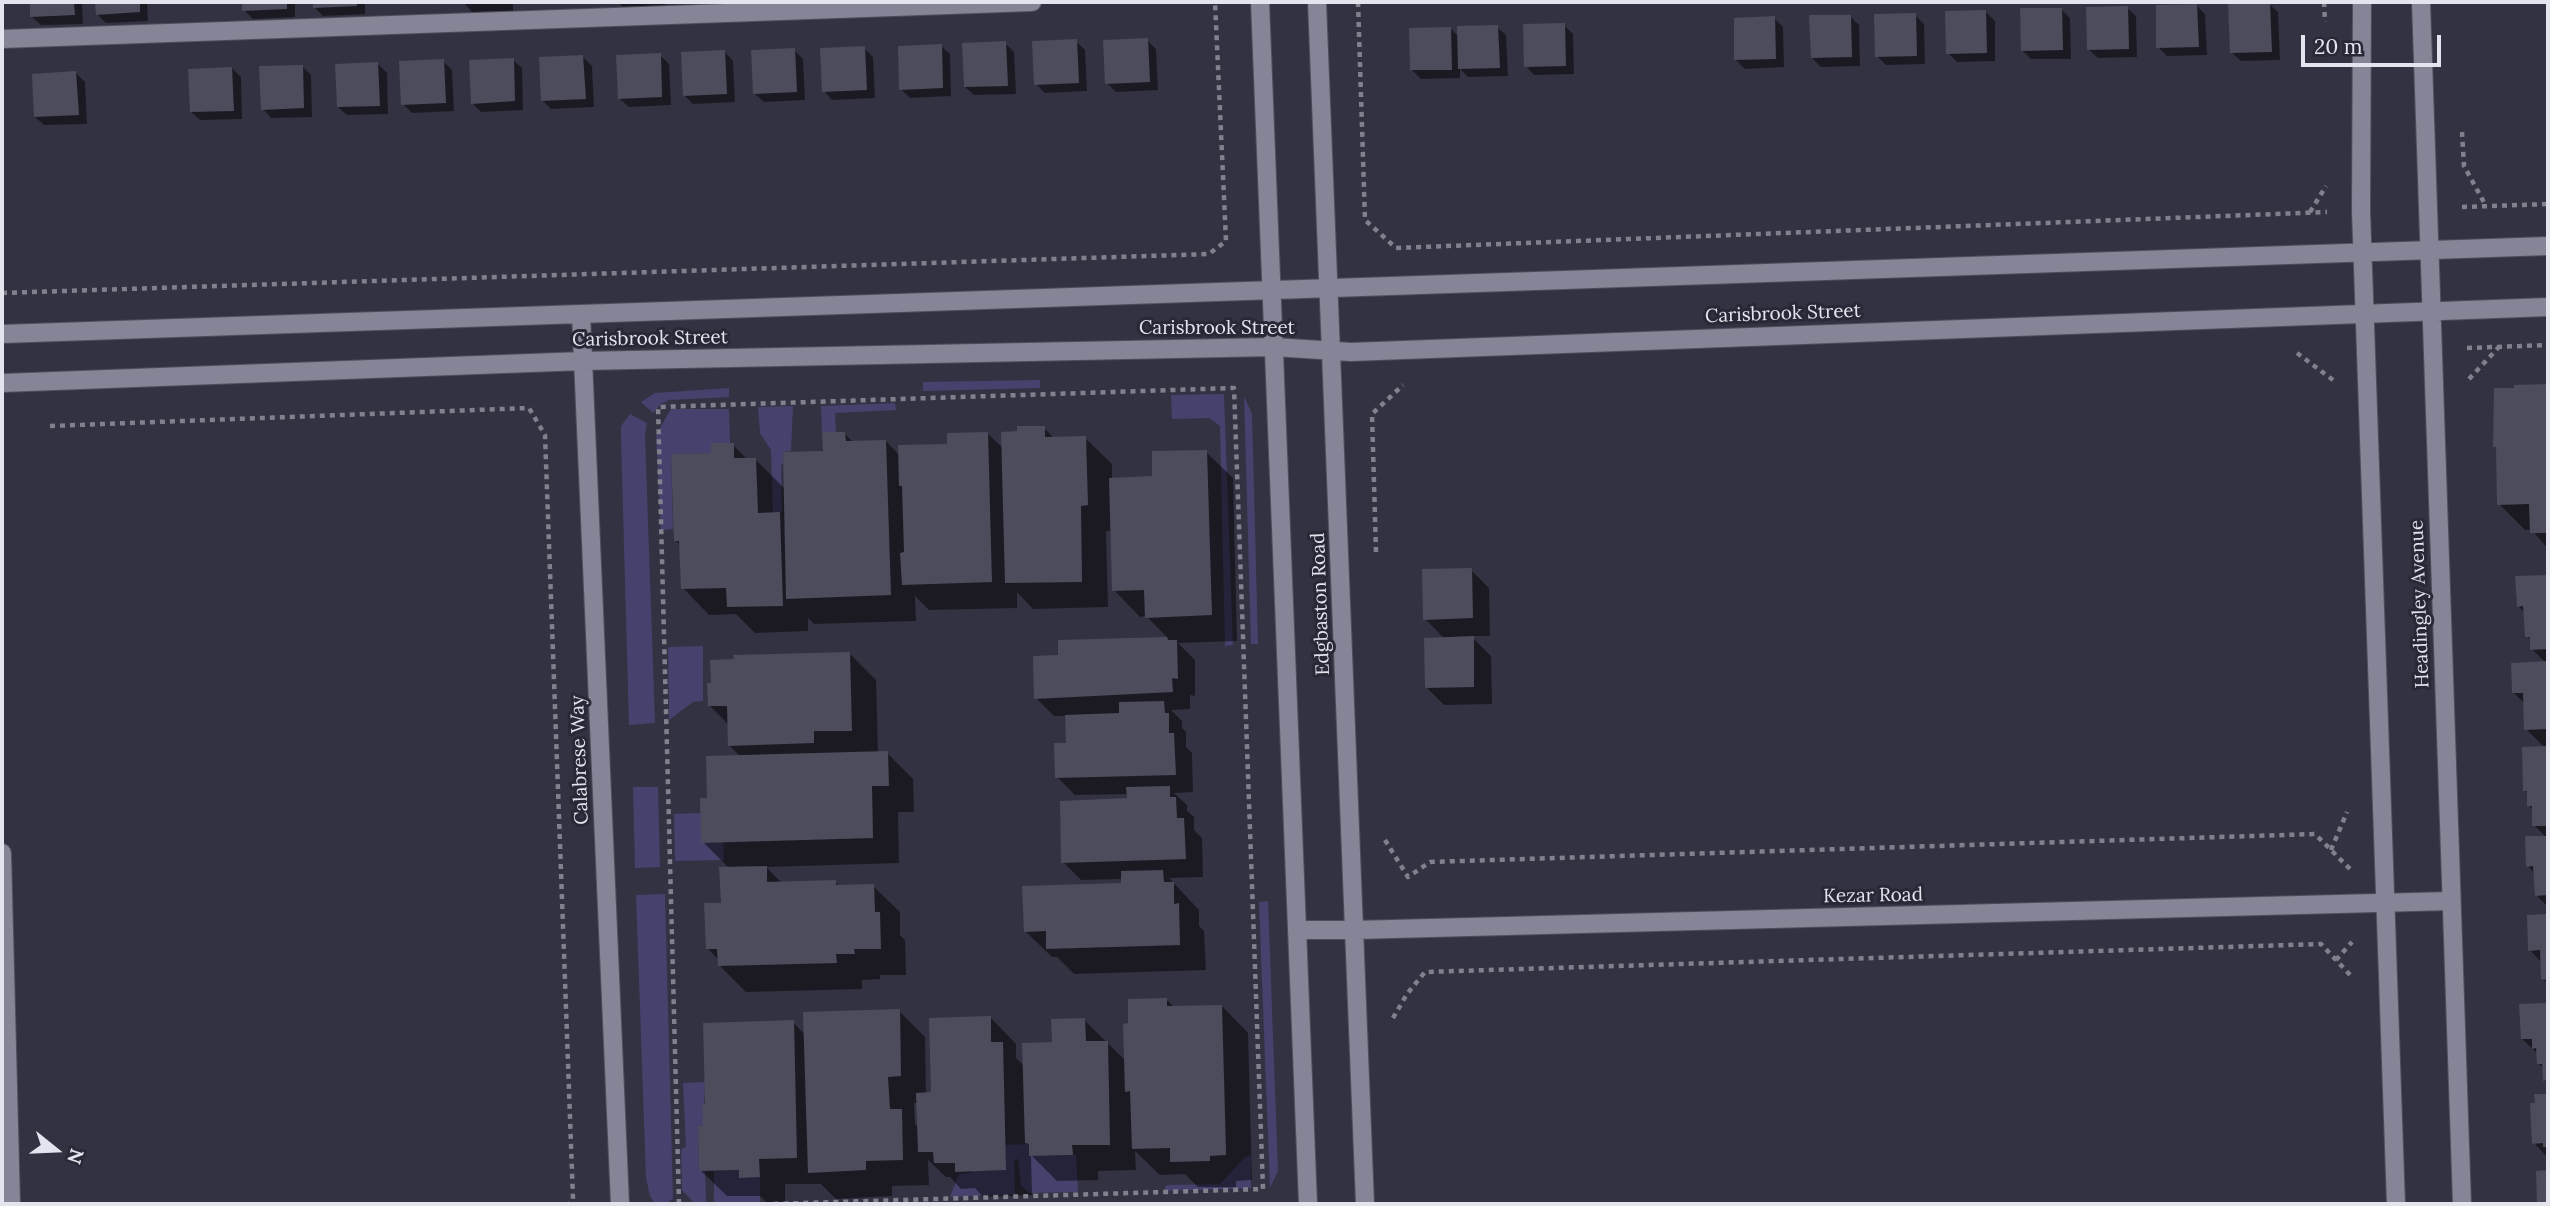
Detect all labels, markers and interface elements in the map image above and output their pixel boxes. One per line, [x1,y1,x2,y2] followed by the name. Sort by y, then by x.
[2305,21,2445,65] scale bar
[2314,33,2363,60] text: 20 m
[1705,300,1861,328] street label: Carisbrook Street
[1139,318,1295,340] street label: Carisbrook Street
[572,326,728,352] street label: Carisbrook Street
[2406,519,2434,689] street label: Headingley Avenue
[1307,532,1335,676] street label: Edgbaston Road
[566,695,594,825] street label: Calabrese Way
[1823,884,1923,908] street label: Kezar Road
[21,1115,91,1185] north arrow
[62,1146,90,1167] text: N

